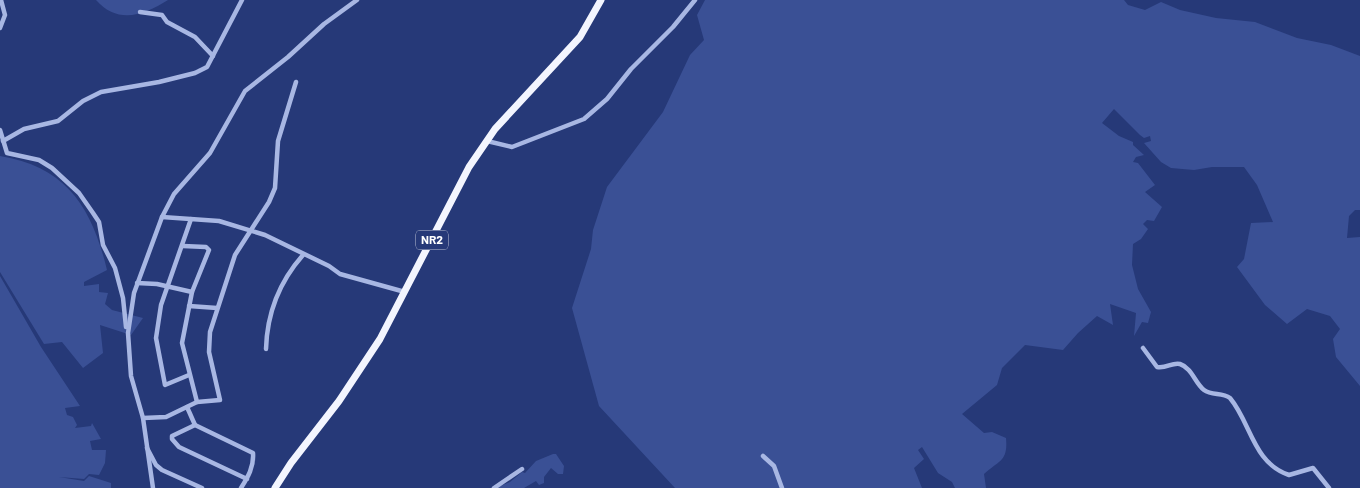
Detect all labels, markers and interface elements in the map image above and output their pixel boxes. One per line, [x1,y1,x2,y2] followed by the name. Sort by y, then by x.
[416,230,448,250] road number: NR2

